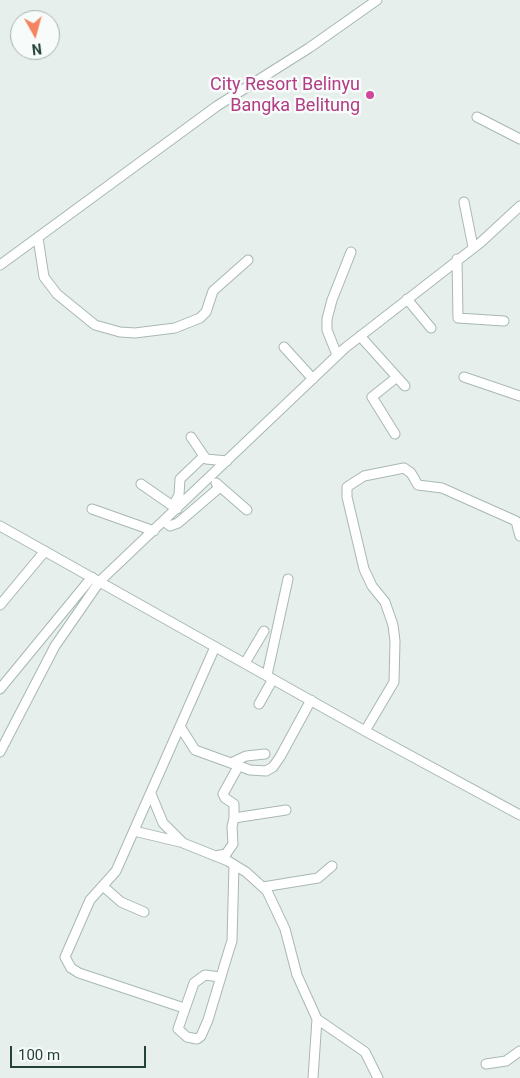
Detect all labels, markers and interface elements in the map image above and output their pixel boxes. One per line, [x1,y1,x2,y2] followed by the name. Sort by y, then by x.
[10,10,60,60] north arrow
[31,40,43,57] text: N
[210,74,360,116] place label: City Resort Belinyu Bangka Belitung
[364,89,376,101] marker: City Resort Belinyu Bangka Belitung
[12,1036,149,1068] scale bar
[18,1046,60,1064] text: 100 m

